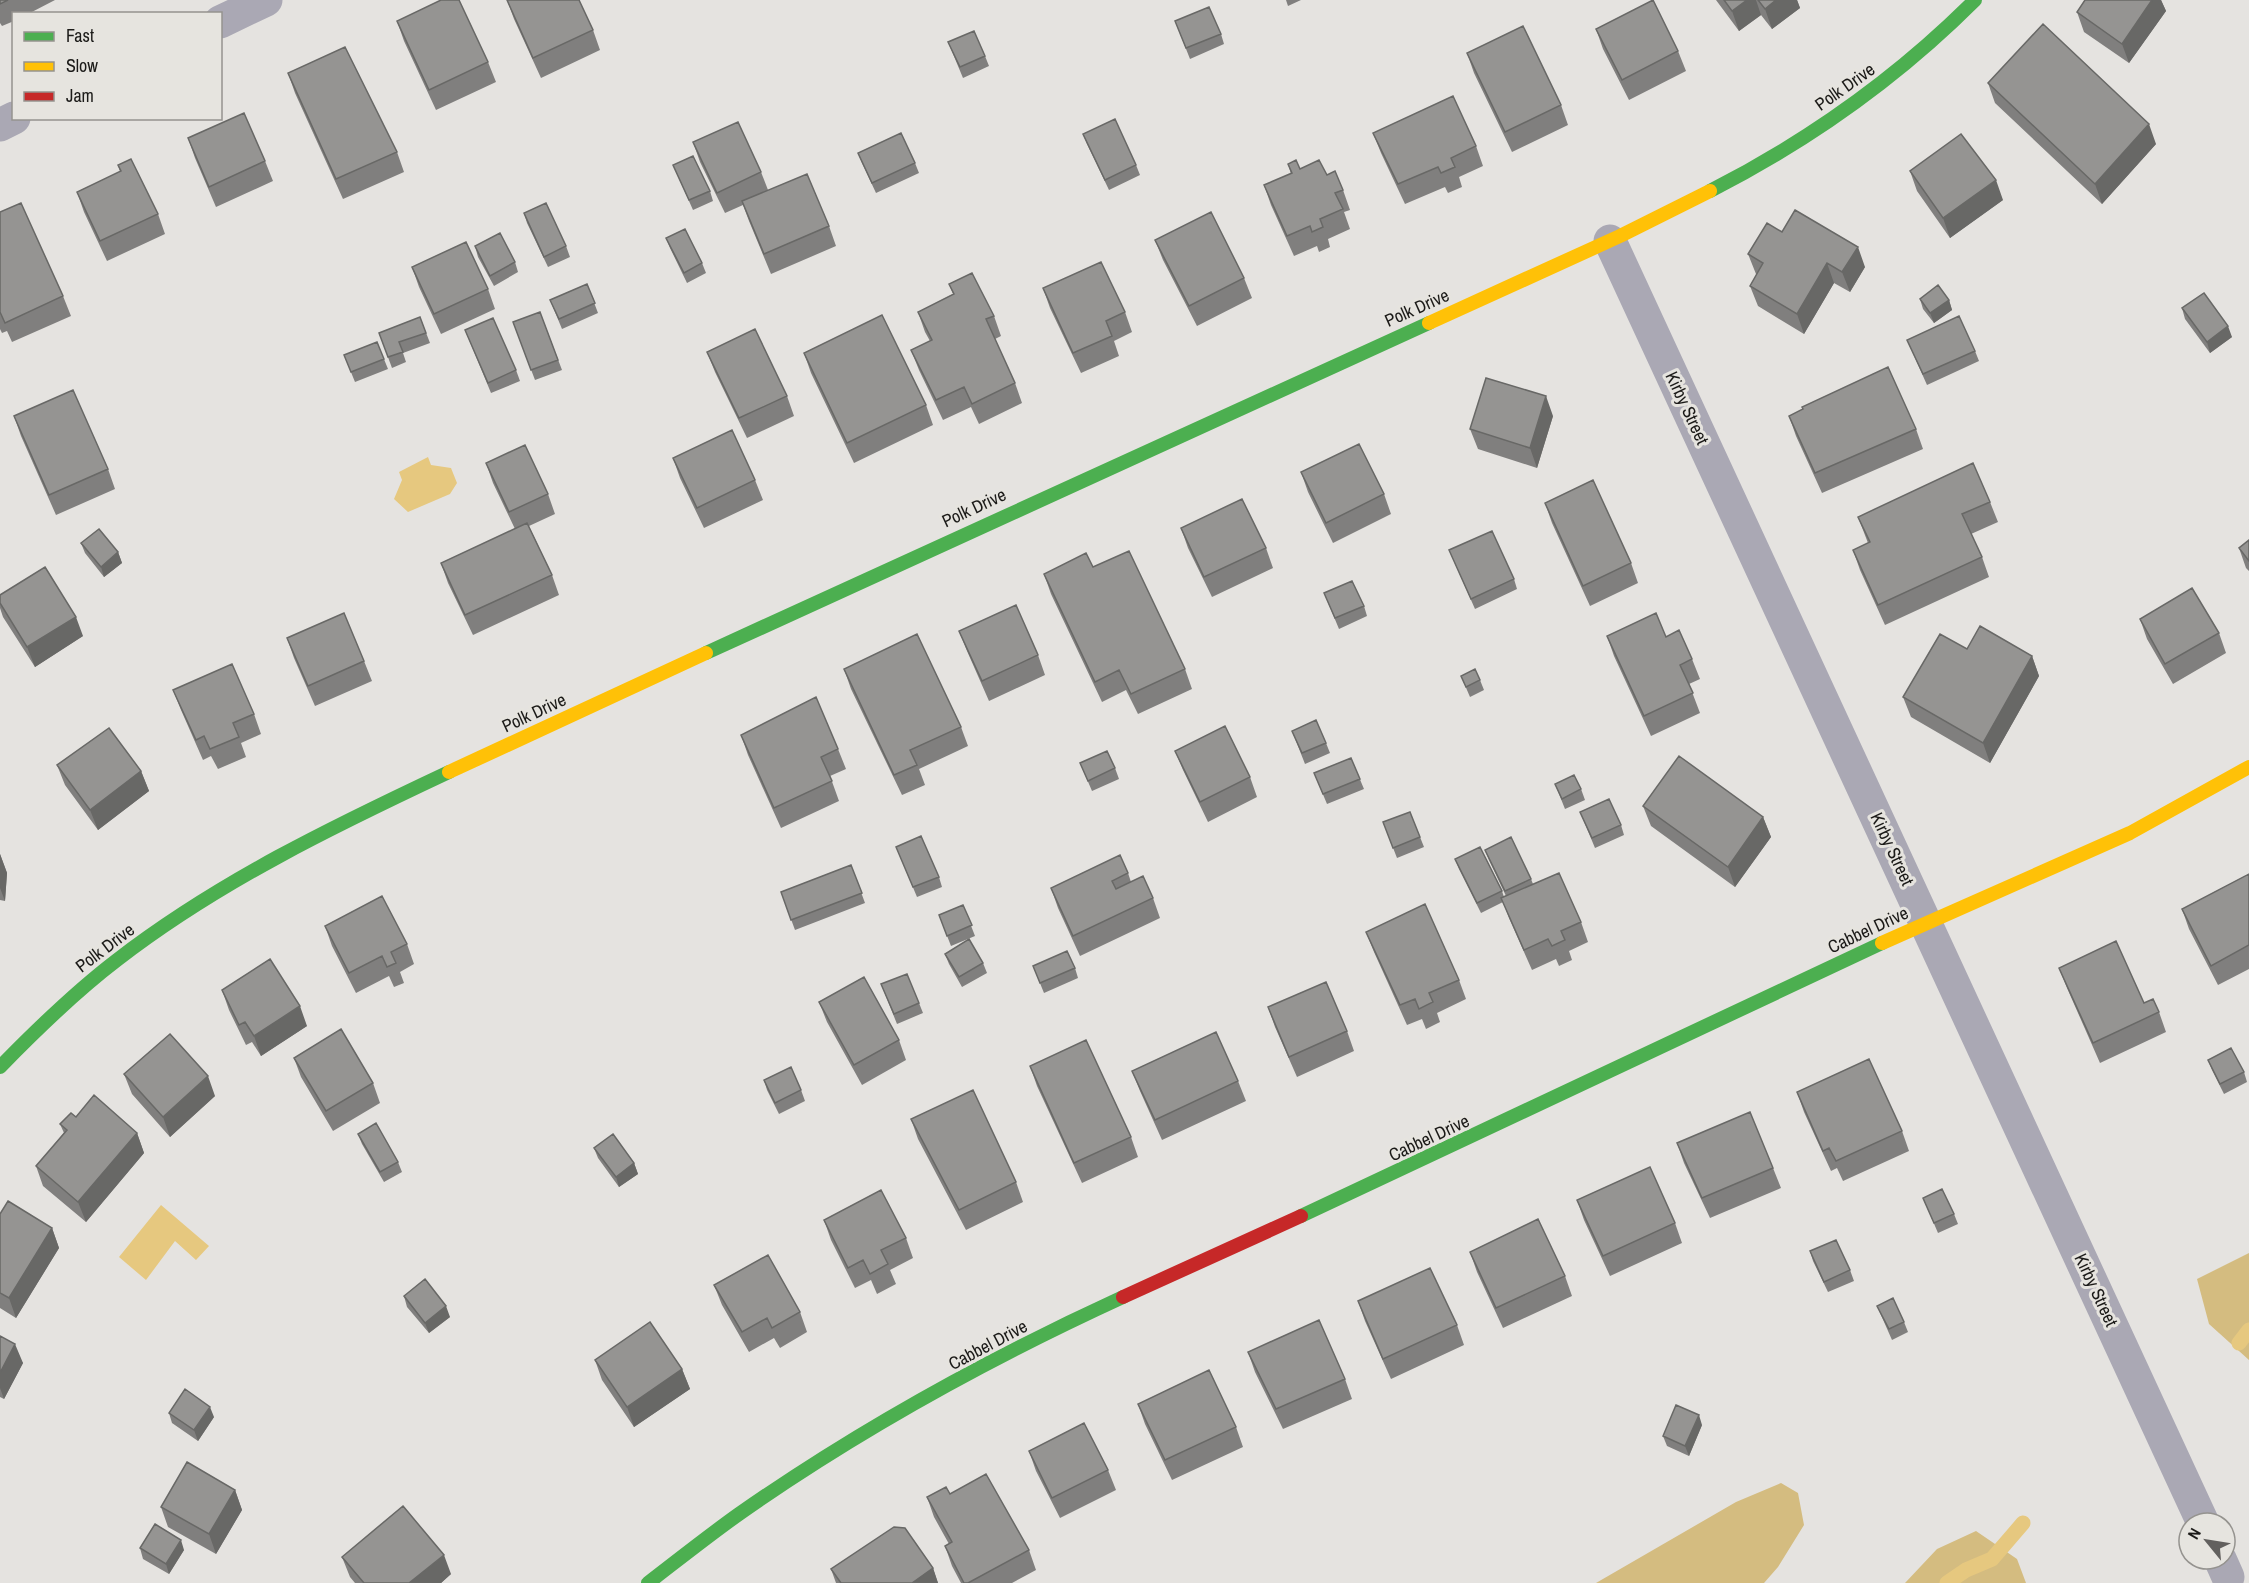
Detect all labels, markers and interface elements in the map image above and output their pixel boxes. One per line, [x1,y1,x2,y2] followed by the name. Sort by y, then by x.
[12,12,222,120] legend
[66,23,94,48] text: Fast
[66,53,98,78] text: Slow
[1810,57,1880,116] street label: Polk Drive
[66,83,94,108] text: Jam
[1381,282,1453,333] street label: Polk Drive
[1660,367,1715,448] street label: Kirby Street
[938,482,1010,533] street label: Polk Drive
[498,687,570,738] street label: Polk Drive
[1865,808,1920,889] street label: Kirby Street
[1823,900,1912,959] street label: Cabbel Drive
[70,917,139,978] street label: Polk Drive
[1384,1108,1473,1167] street label: Cabbel Drive
[2069,1249,2124,1330] street label: Kirby Street
[944,1313,1032,1376] street label: Cabbel Drive
[2177,1511,2237,1571] north arrow
[2182,1524,2206,1543] text: N

